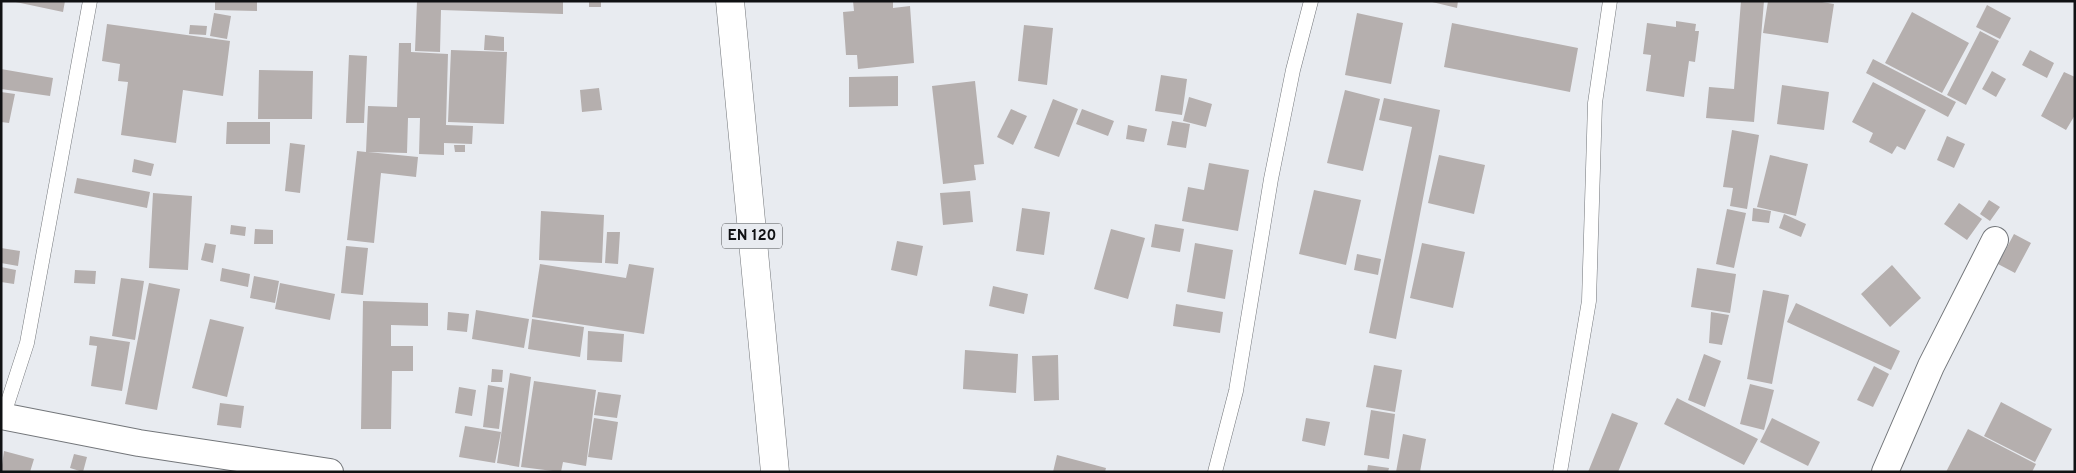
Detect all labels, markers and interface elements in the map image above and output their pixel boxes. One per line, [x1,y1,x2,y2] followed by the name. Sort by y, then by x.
[722,224,782,248] road number: EN 120

